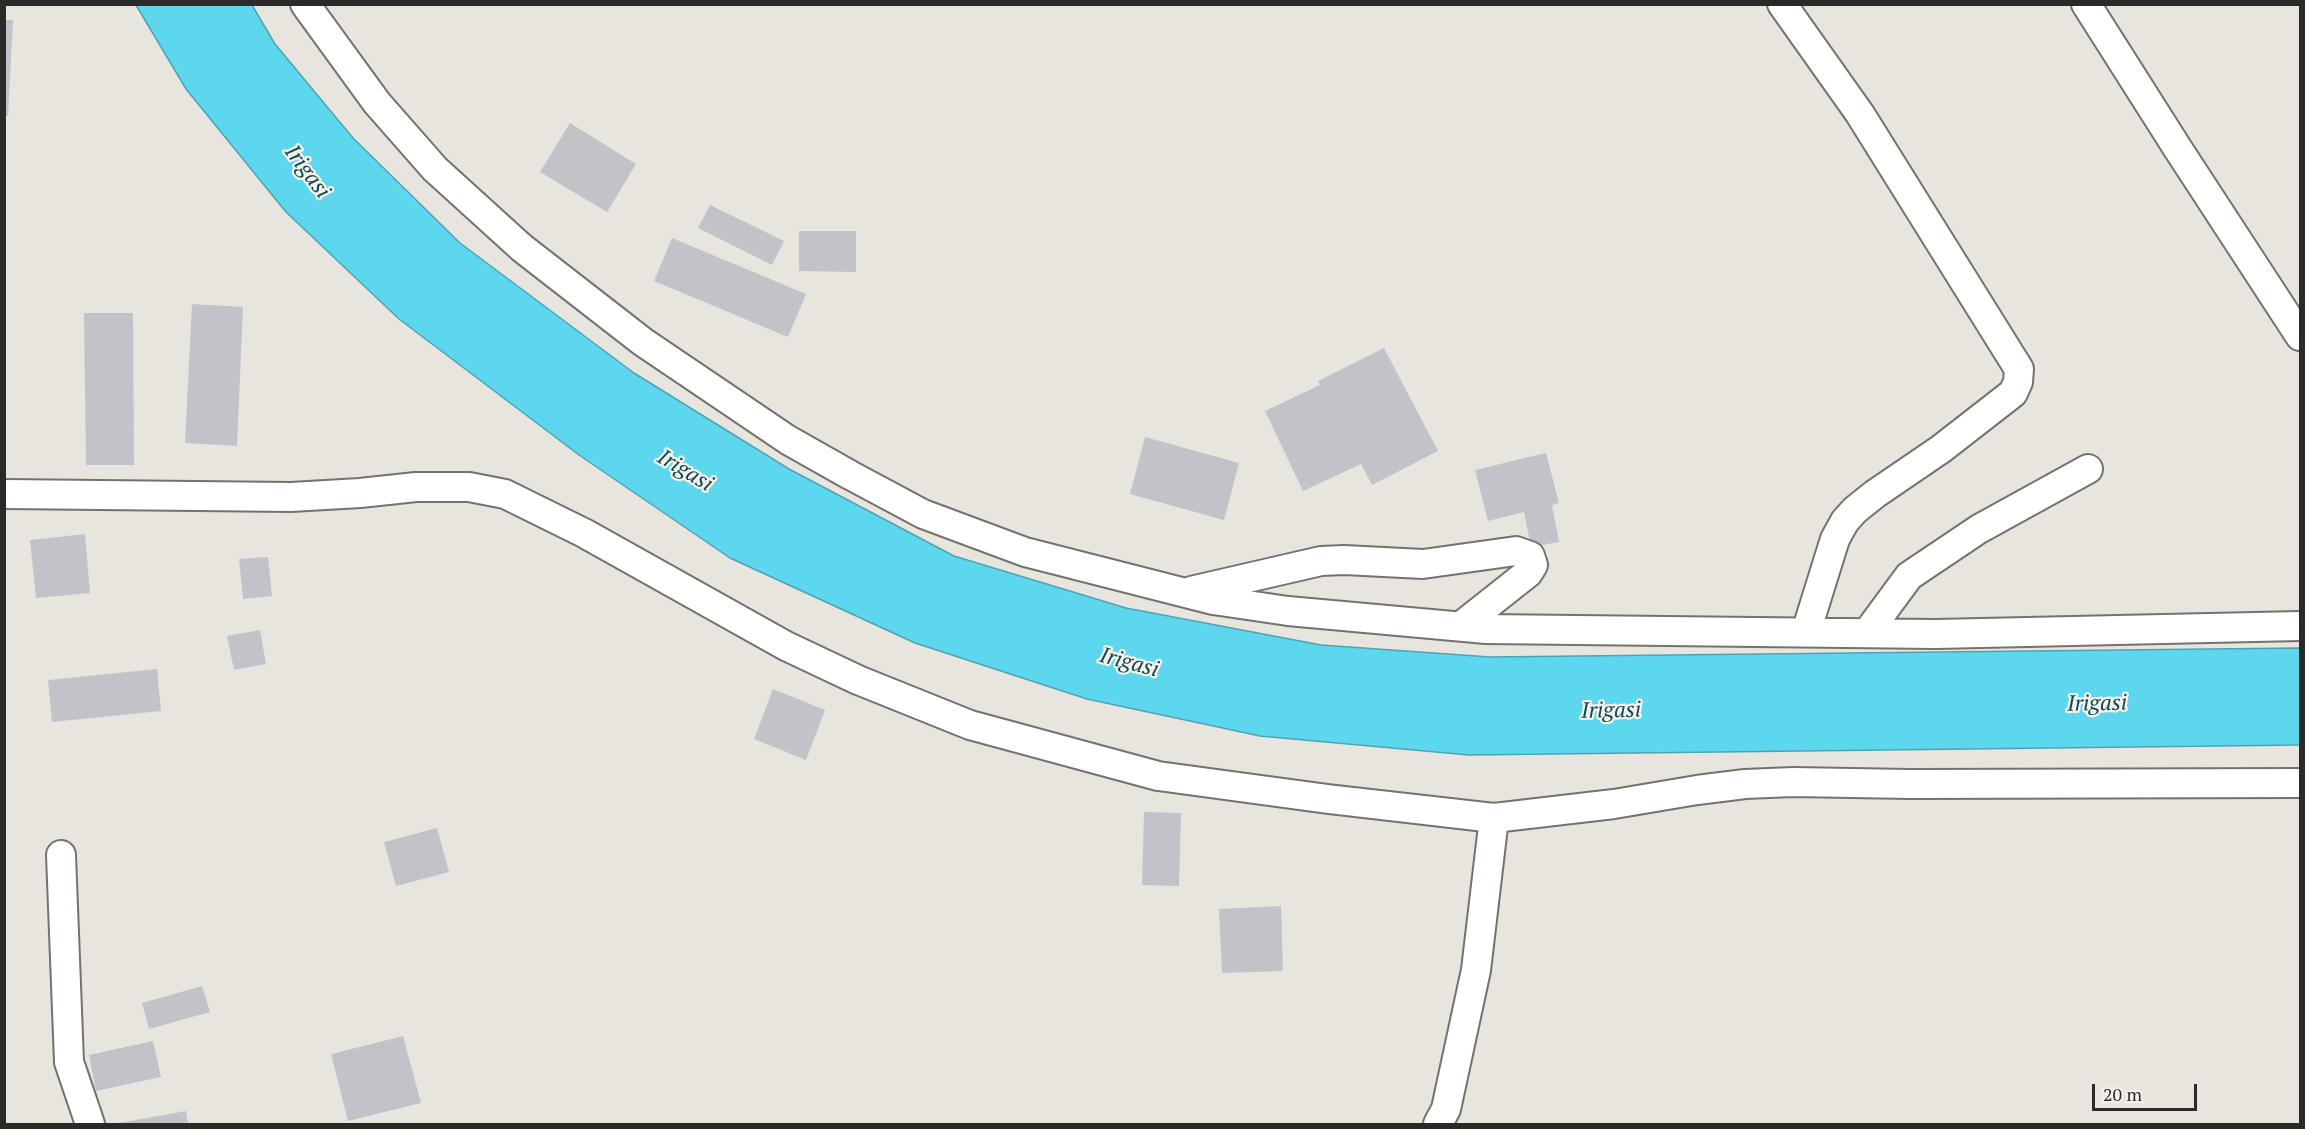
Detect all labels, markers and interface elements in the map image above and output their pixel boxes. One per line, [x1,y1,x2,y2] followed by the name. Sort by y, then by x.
[278,140,336,204] water label: Irigasi
[653,444,717,498] water label: Irigasi
[1097,642,1161,684] water label: Irigasi
[2067,690,2127,718] water label: Irigasi
[1581,697,1641,725] water label: Irigasi
[2095,1072,2200,1110] scale bar
[2103,1082,2142,1106] text: 20 m

